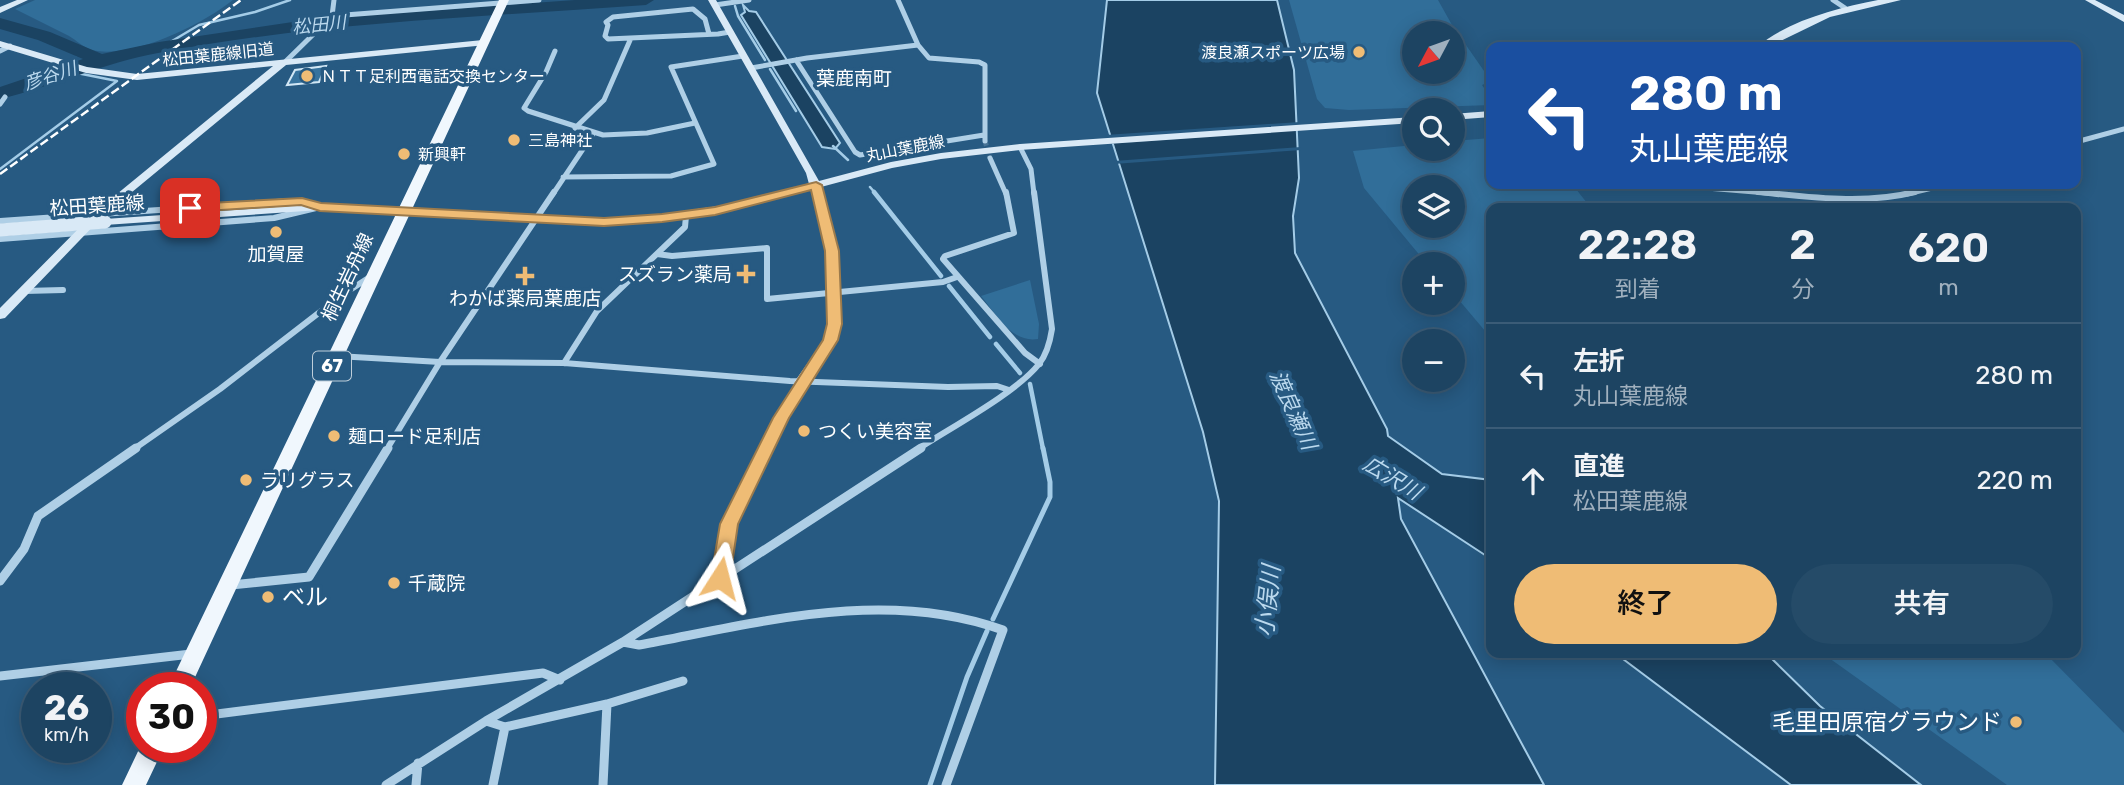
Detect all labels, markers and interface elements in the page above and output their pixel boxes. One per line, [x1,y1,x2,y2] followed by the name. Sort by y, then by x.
[291,11,349,39] water label: 松田川
[1402,21,1465,84] north arrow
[1402,21,1465,392] map controls
[161,39,275,70] street label: 松田葉鹿線旧道
[1201,43,1345,62] place label: 渡良瀬スポーツ広場
[1351,44,1367,60] marker: 渡良瀬スポーツ広場
[21,57,81,95] water label: 彦谷川
[1629,64,1783,122] text: 280 m
[321,67,545,86] place label: ＮＴＴ足利西電話交換センター
[816,67,892,90] district label: 葉鹿南町
[299,68,315,84] marker: ＮＴＴ足利西電話交換センター
[1514,70,1605,161] icon: left
[1402,98,1465,161] button: search
[1629,130,1789,168] text: 丸山葉鹿線
[528,131,592,150] place label: 三島神社
[506,132,522,148] marker: 三島神社
[864,132,946,165] street label: 丸山葉鹿線
[418,145,466,164] place label: 新興軒
[396,146,412,162] marker: 新興軒
[1402,175,1465,238] button: layers
[160,178,220,238] pin
[171,189,209,227] icon: arrive
[49,191,145,220] street label: 松田葉鹿線
[1578,220,1698,270] text: 22:28
[1789,220,1816,270] text: 2
[1908,223,1989,273] text: 620
[268,224,284,240] marker: 加賀屋
[317,229,378,325] street label: 桐生岩舟線
[247,243,305,266] place label: 加賀屋
[1402,252,1465,315] button: +
[618,263,732,286] place label: スズラン薬局
[738,266,754,282] marker: スズラン薬局
[517,268,533,284] marker: わかば薬局葉鹿店
[1938,273,1959,301] text: m
[1615,275,1661,303] text: 到着
[1791,275,1814,303] text: 分
[449,287,601,310] place label: わかば薬局葉鹿店
[1402,329,1465,392] button: −
[1573,346,1625,377] text: 左折
[313,352,351,380] road number: 67
[1514,357,1552,395] icon: left
[1975,360,2053,391] text: 280 m
[1265,366,1323,455] water label: 渡良瀬川
[1573,382,1688,410] text: 丸山葉鹿線
[818,420,932,443] place label: つくい美容室
[796,423,812,439] marker: つくい美容室
[348,425,481,448] place label: 麺ロード足利店
[326,428,342,444] marker: 麺ロード足利店
[1359,451,1427,506] water label: 広沢川
[1573,451,1625,482] text: 直進
[1514,462,1552,500] icon: ahead
[1976,465,2053,496] text: 220 m
[260,469,355,492] place label: ラリグラス
[238,472,254,488] marker: ラリグラス
[1573,487,1688,515] text: 松田葉鹿線
[683,541,757,615] position arrow
[1250,561,1286,638] water label: 小俣川
[1514,564,1777,644] button: 終了
[1791,564,2053,644] button: 共有
[408,572,465,595] place label: 千蔵院
[386,575,402,591] marker: 千蔵院
[282,583,328,611] place label: ベル
[260,589,276,605] marker: ベル
[126,672,217,763] speed limit sign: 30
[44,687,89,729] text: 26
[1772,708,2002,736] place label: 毛里田原宿グラウンド
[2008,714,2024,730] marker: 毛里田原宿グラウンド
[44,724,89,746] text: km/h

